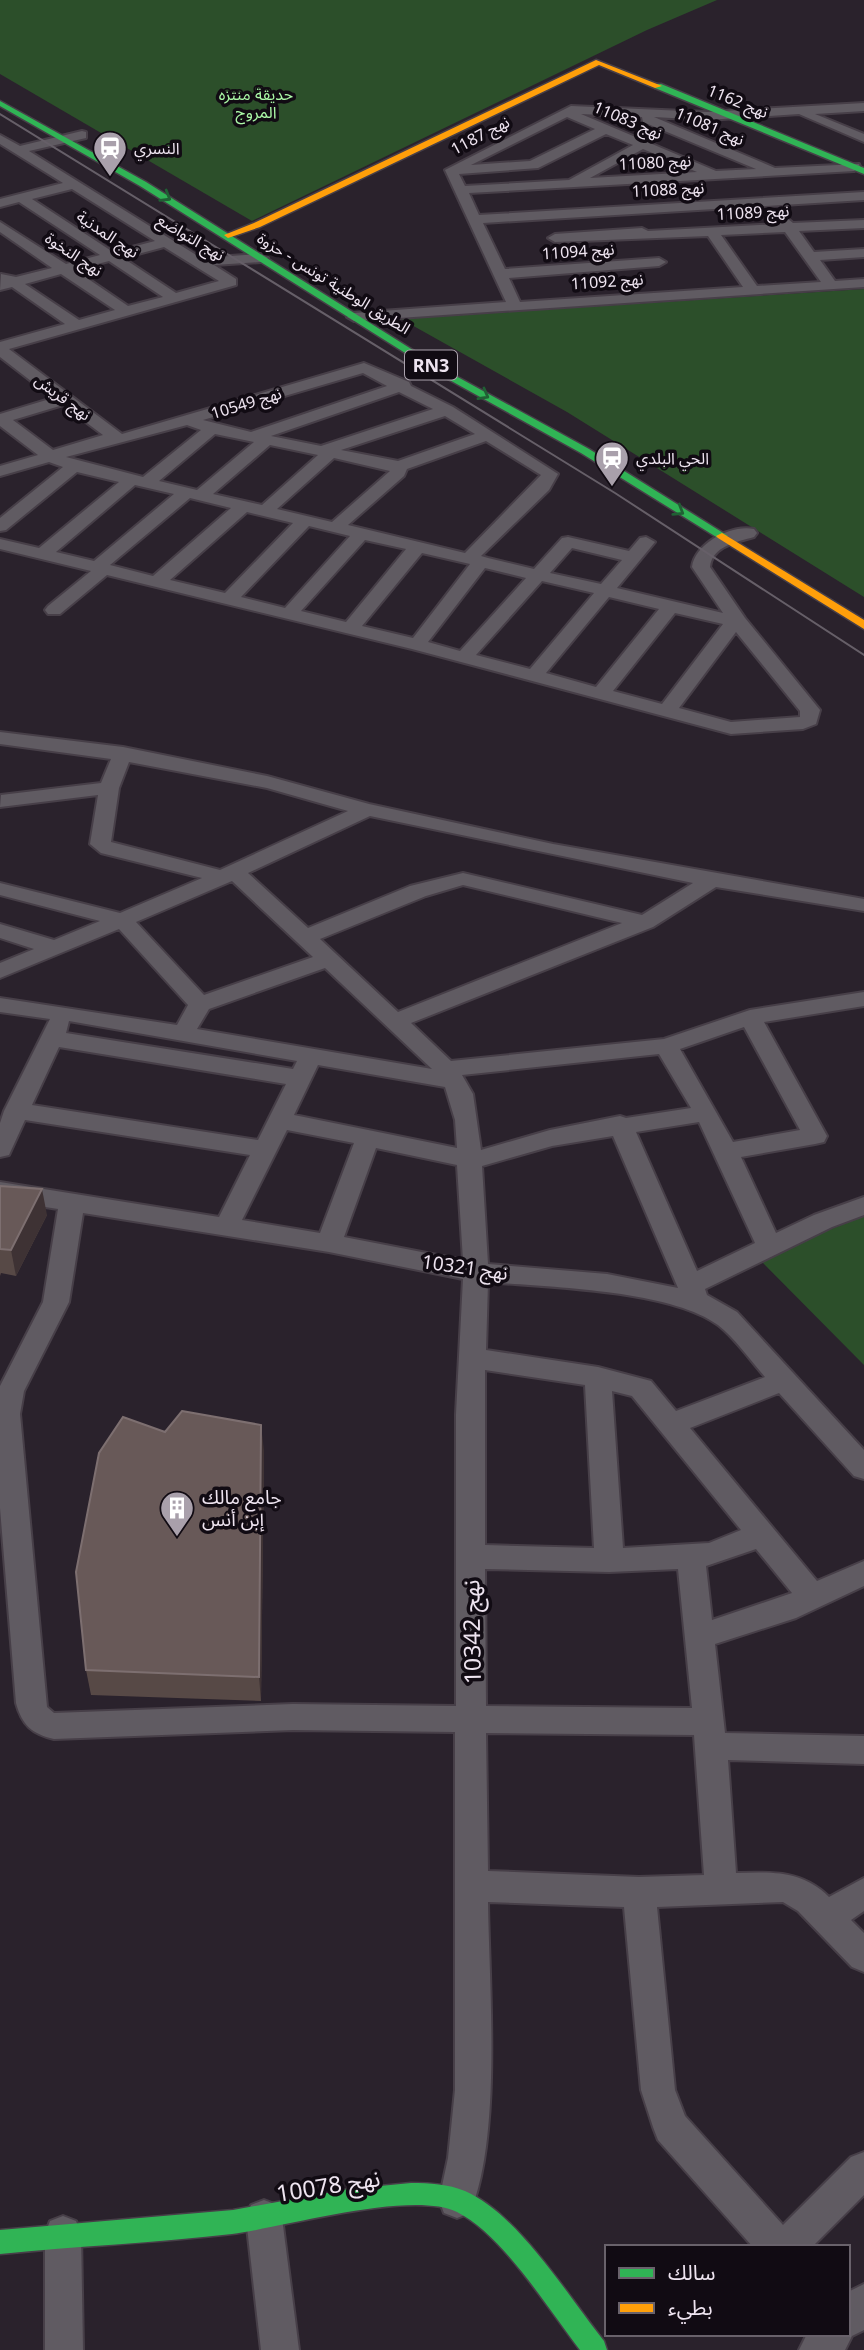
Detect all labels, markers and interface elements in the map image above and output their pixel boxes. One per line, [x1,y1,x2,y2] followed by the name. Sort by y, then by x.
[704,79,772,125] street label: نهج 1162
[219,83,293,125] park label: حديقة منتزه المروج
[589,96,666,146] street label: نهج 11083
[671,102,748,152] street label: نهج 11081
[447,110,514,161] street label: نهج 1187
[91,129,129,178] station icon: النسري
[134,137,180,161] place label: النسري
[618,149,692,177] street label: نهج 11080
[631,176,705,204] street label: نهج 11088
[158,189,171,202] one-way arrow
[716,199,790,227] street label: نهج 11089
[71,205,143,265] street label: نهج المدنية
[152,208,229,268] street label: نهج التواضع
[40,227,107,283] street label: نهج النخوة
[253,227,415,339] street label: الطريق الوطنية تونس - حزوة
[541,237,615,267] street label: نهج 11094
[570,267,644,297] street label: نهج 11092
[405,351,457,380] road number: RN3
[29,369,96,427] street label: نهج قريش
[208,382,285,426] street label: نهج 10549
[476,387,489,400] one-way arrow
[593,439,631,488] station icon: الحي البلدي
[636,447,709,471] place label: الحي البلدي
[672,502,685,515] one-way arrow
[420,1248,510,1288] street label: نهج 10321
[202,1484,282,1532] place label: جامع مالك إبن أنس
[158,1489,196,1538] building icon: جامع مالك إبن أنس
[454,1579,490,1685] street label: نهج 10342
[274,2161,382,2211] street label: نهج 10078
[605,2245,850,2336] legend
[668,2258,715,2286] text: سالك
[668,2293,713,2324] text: بطيء

